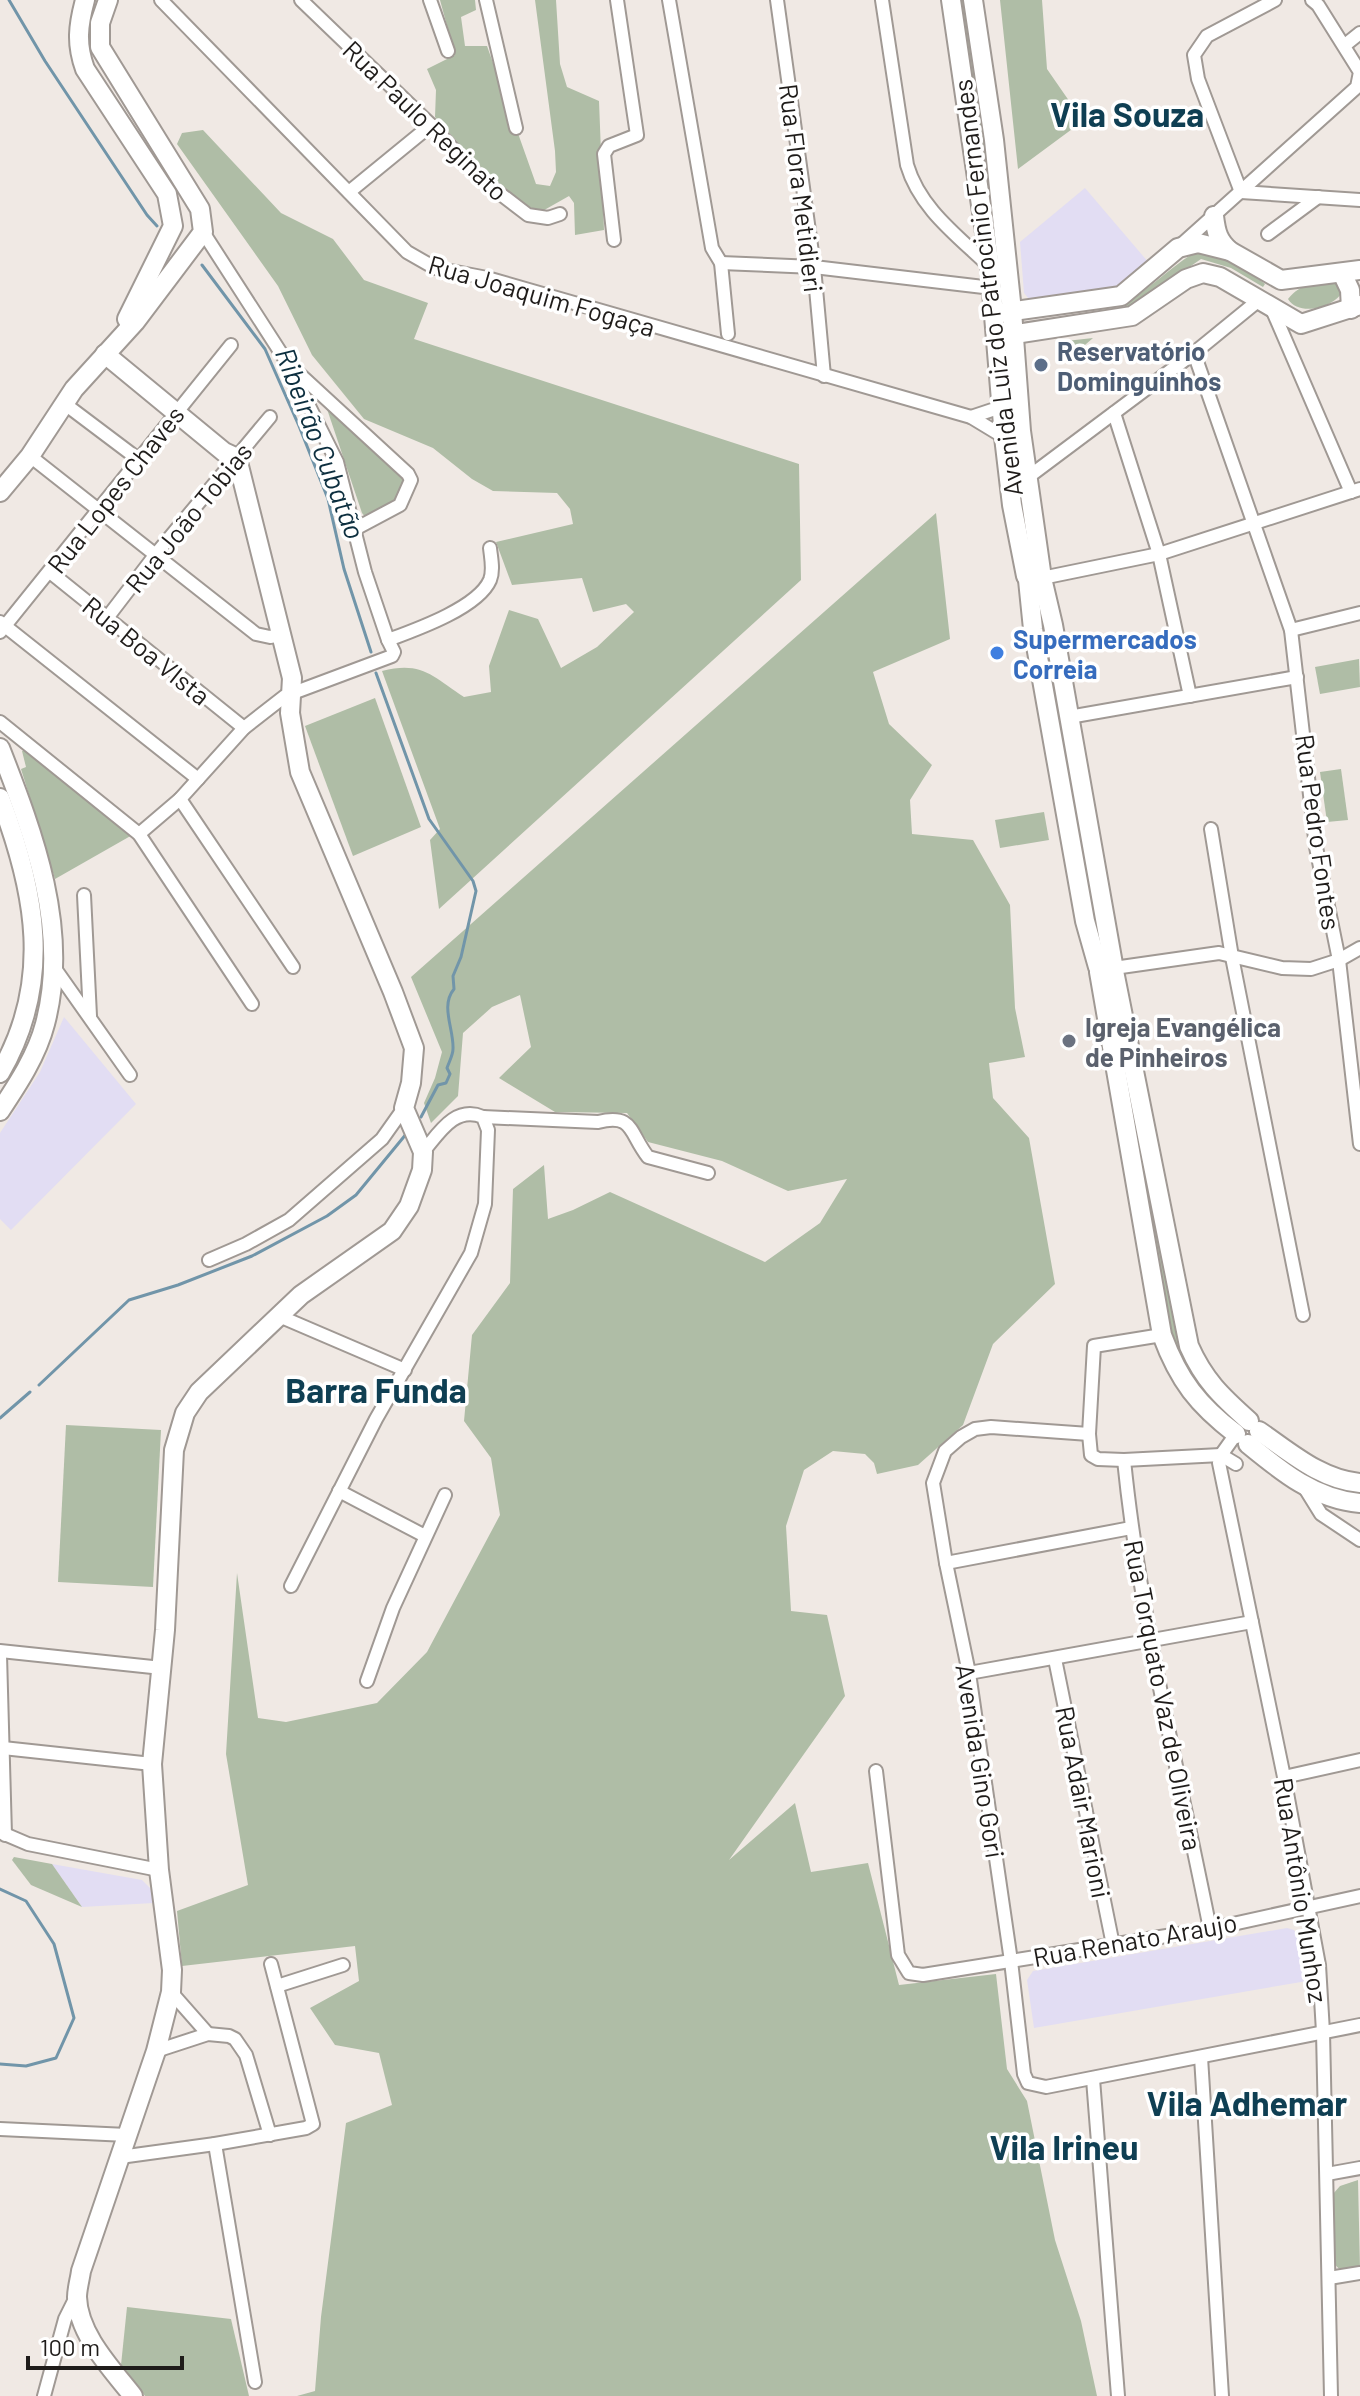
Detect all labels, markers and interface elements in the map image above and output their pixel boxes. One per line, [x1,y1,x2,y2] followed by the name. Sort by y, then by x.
[337,34,515,206] street label: Rua Paulo Reginato
[946,78,1028,498] street label: Avenida Luiz do Patrocinio Fernandes
[774,82,830,294] street label: Rua Flora Metidieri
[1050,93,1204,134] district label: Vila Souza
[425,248,659,342] street label: Rua Joaquim Fogaça
[1057,335,1221,396] place label: Reservatório Dominguinhos
[269,342,373,544] water label: Ribeirão Cubatão
[1032,356,1050,374] marker: Reservatório Dominguinhos
[40,399,190,579] street label: Rua Lopes Chaves
[118,436,258,598] street label: Rua João Tobias
[77,589,217,711] street label: Rua Boa VIsta
[1013,623,1197,684] place label: Supermercados Correia
[988,644,1006,662] marker: Supermercados Correia
[1290,732,1348,932] street label: Rua Pedro Fontes
[1085,1011,1281,1072] place label: Igreja Evangélica de Pinheiros
[1060,1032,1078,1050] marker: Igreja Evangélica de Pinheiros
[285,1369,467,1410] district label: Barra Funda
[1119,1537,1209,1853] street label: Rua Torquato Vaz de Oliveira
[950,1662,1012,1860] street label: Avenida Gino Gori
[1050,1703,1118,1901] street label: Rua Adair Marioni
[1269,1775,1335,2005] street label: Rua Antônio Munhoz
[1031,1906,1239,1972] street label: Rua Renato Araujo
[1147,2082,1347,2123] district label: Vila Adhemar
[989,2126,1139,2167] district label: Vila Irineu
[28,2320,182,2370] scale bar
[40,2332,100,2361] text: 100 m

